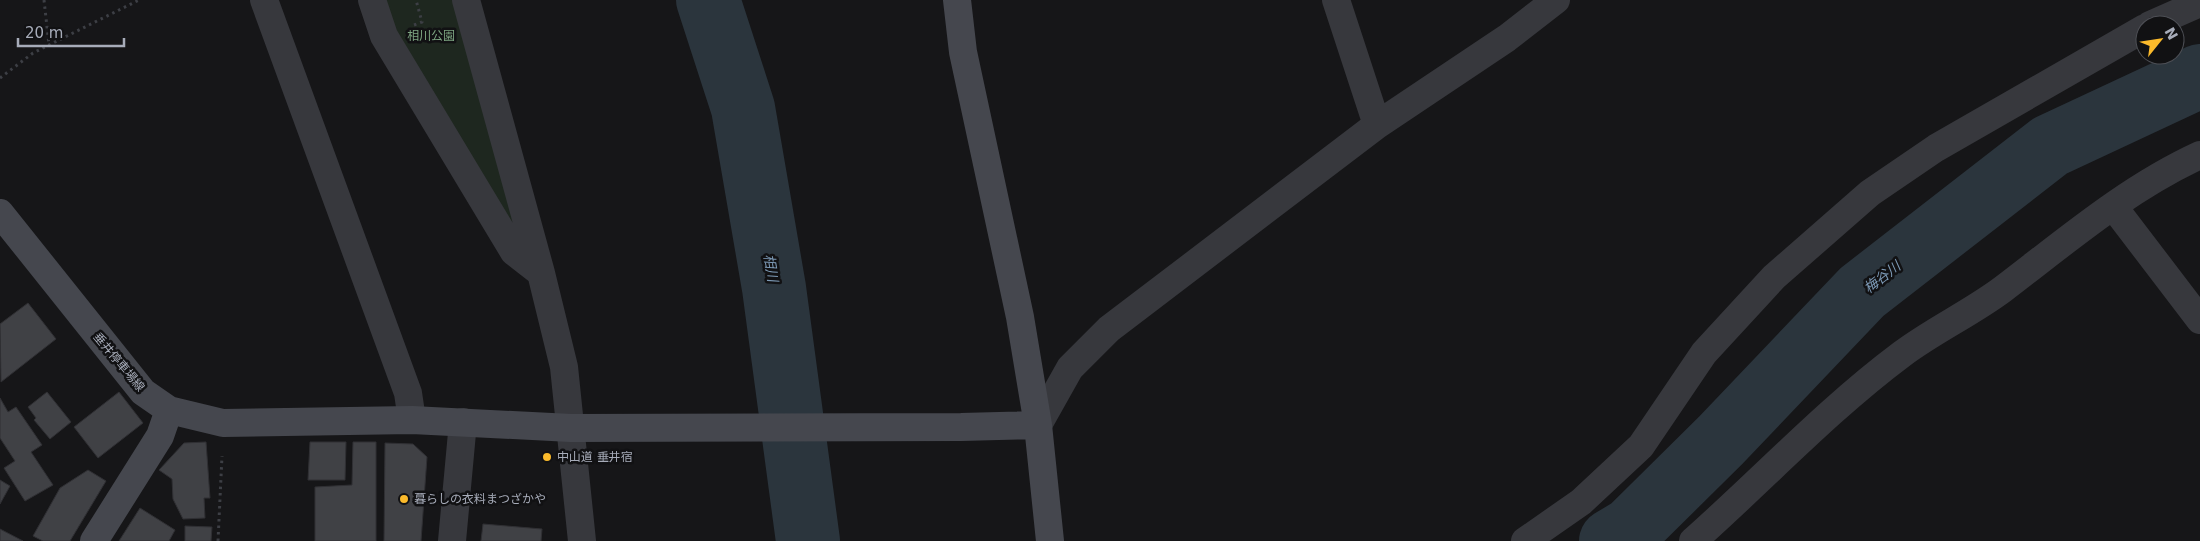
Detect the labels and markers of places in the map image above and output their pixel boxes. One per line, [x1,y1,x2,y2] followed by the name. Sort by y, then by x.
[557,450,633,464] place label: 中山道 垂井宿
[541,451,553,463] marker: 中山道 垂井宿
[414,492,546,506] place label: 暮らしの衣料まつざかや
[398,493,410,505] marker: 暮らしの衣料まつざかや

